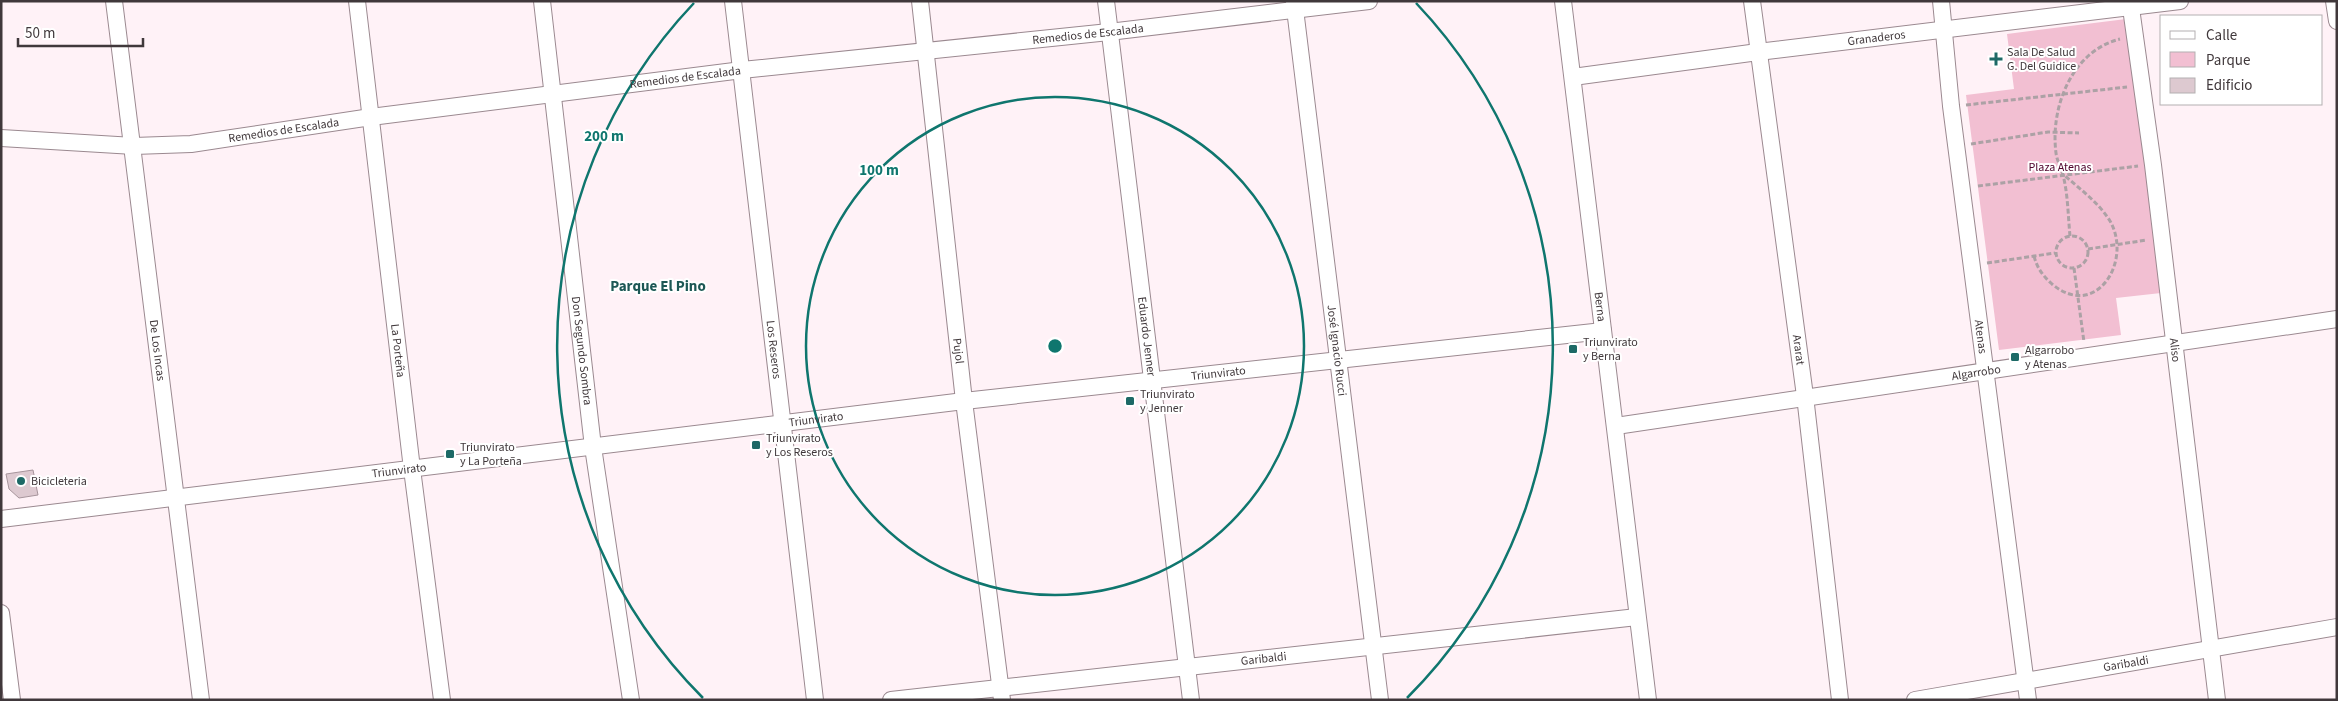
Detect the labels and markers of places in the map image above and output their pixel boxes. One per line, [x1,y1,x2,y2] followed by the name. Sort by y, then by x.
[2007,44,2076,75] place label: Sala De Salud G. Del Guidice
[1989,52,2003,66] marker: Sala De Salud G. Del Guidice
[1583,334,1638,365] place label: Triunvirato y Berna
[1046,337,1064,355] centre of rings
[2025,342,2074,373] place label: Algarrobo y Atenas
[1567,343,1579,355] marker: Triunvirato y Berna
[2009,351,2021,363] marker: Algarrobo y Atenas
[1140,386,1195,417] place label: Triunvirato y Jenner
[1124,395,1136,407] marker: Triunvirato y Jenner
[766,430,833,461] place label: Triunvirato y Los Reseros
[460,439,522,470] place label: Triunvirato y La Porteña
[750,439,762,451] marker: Triunvirato y Los Reseros
[444,448,456,460] marker: Triunvirato y La Porteña
[31,473,87,490] place label: Bicicleteria
[15,475,27,487] marker: Bicicleteria

